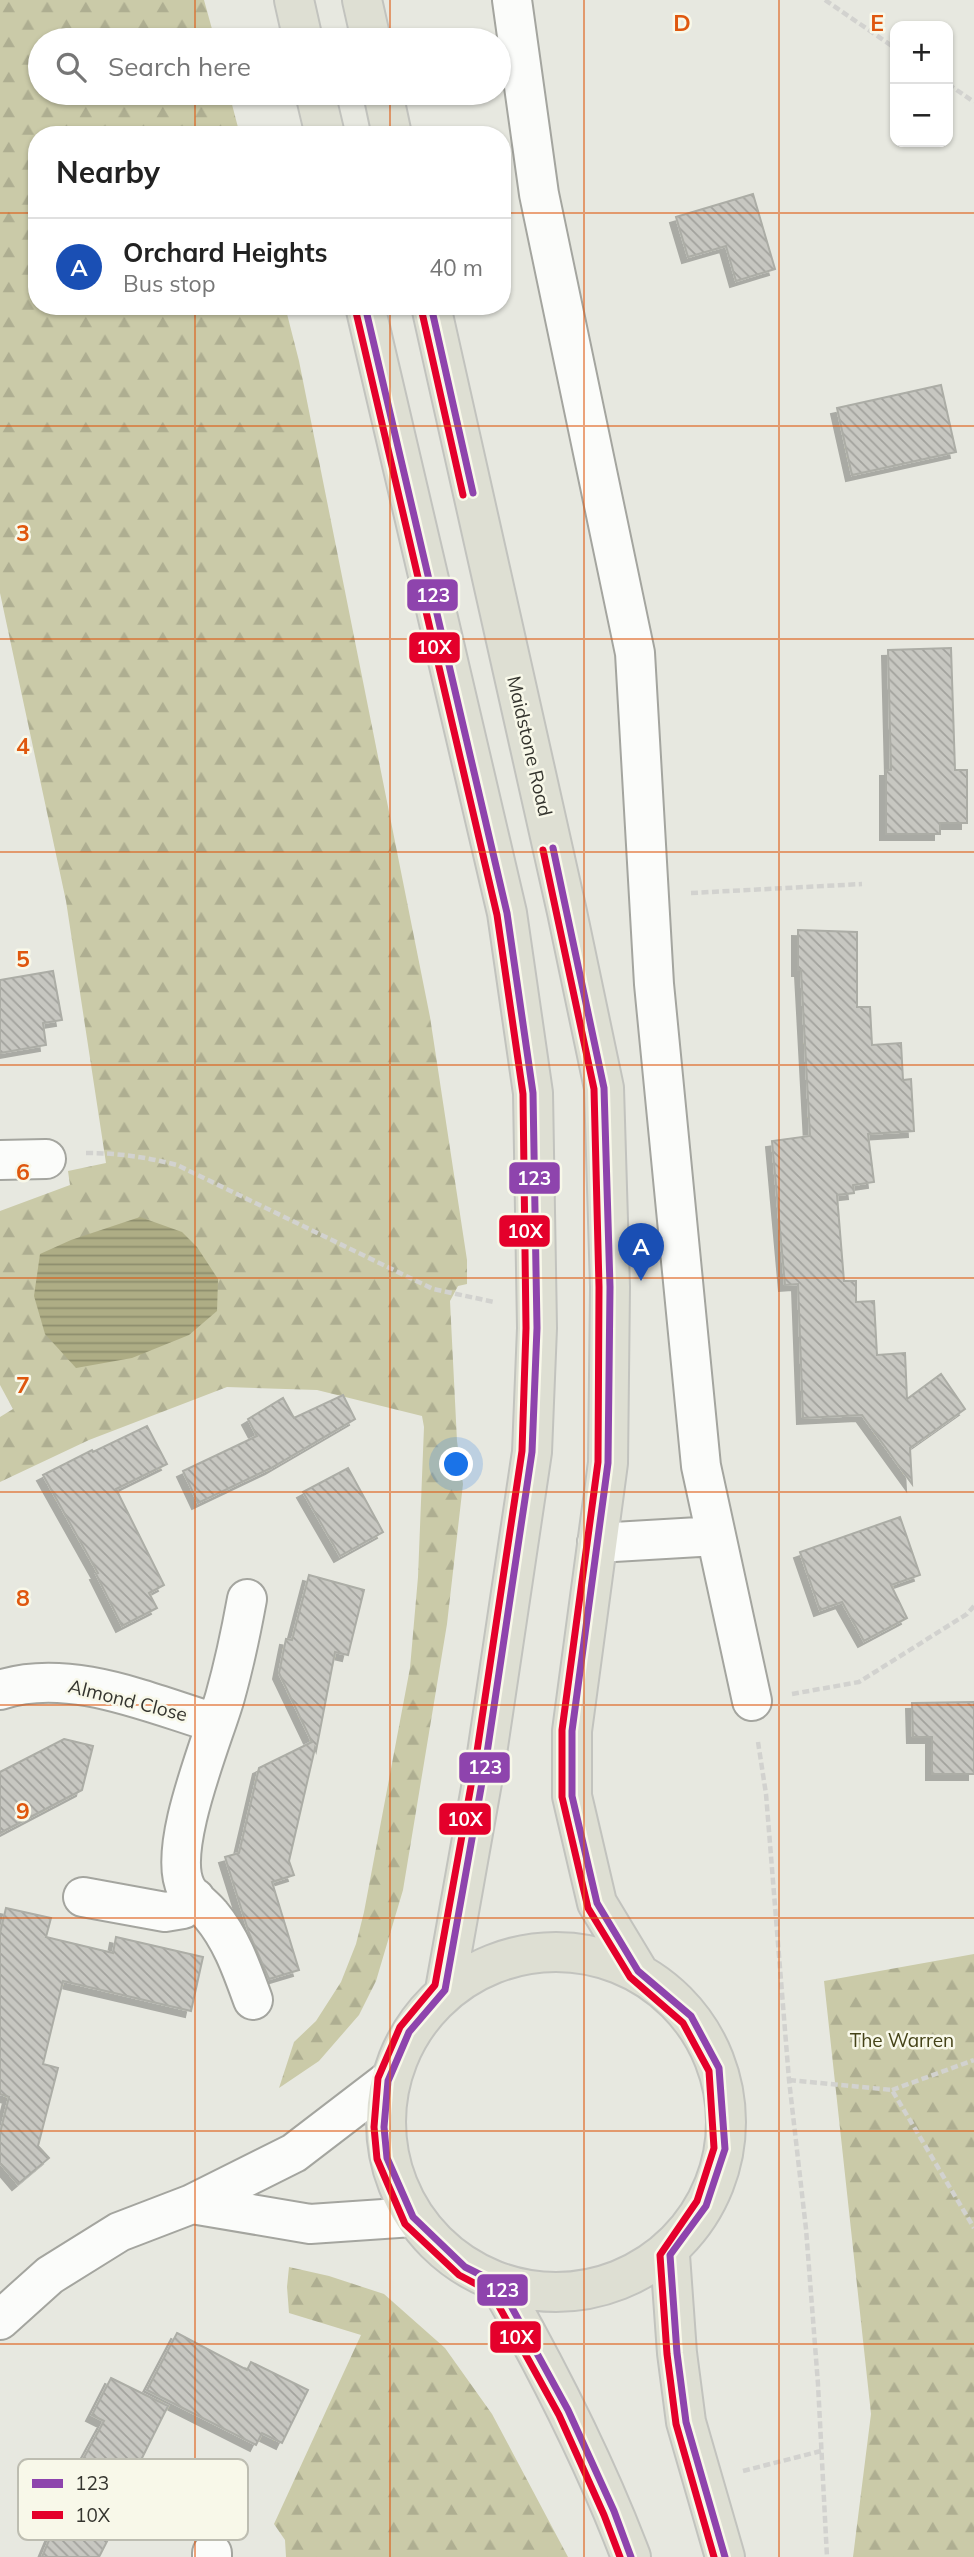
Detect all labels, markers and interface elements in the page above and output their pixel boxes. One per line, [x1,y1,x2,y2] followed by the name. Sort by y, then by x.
[673,8,691,37] text: D
[870,8,884,37] text: E
[890,21,953,147] map controls
[890,21,953,84] button: +
[28,28,511,105] search box
[52,48,90,86] icon: search
[108,50,251,83] text: Search here
[890,84,953,147] button: −
[56,153,160,191] text: Nearby
[123,236,328,269] text: Orchard Heights
[70,253,88,282] text: A
[429,253,483,282] text: 40 m
[123,269,215,298] text: Bus stop
[16,518,30,547] text: 3
[406,578,459,612] line badge: 123
[416,583,450,607] text: 123
[408,631,461,664] line badge: 10X
[416,635,452,659] text: 10X
[502,673,558,819] street label: Maidstone Road
[16,731,30,760] text: 4
[16,944,30,973] text: 5
[16,1157,30,1186] text: 6
[508,1161,561,1195] line badge: 123
[517,1166,551,1190] text: 123
[498,1214,551,1248] line badge: 10X
[507,1219,543,1243] text: 10X
[618,1223,664,1281] pin: A
[16,1370,30,1399] text: 7
[439,1447,473,1481] your location
[16,1583,30,1612] text: 8
[66,1674,190,1726] street label: Almond Close
[458,1751,511,1784] line badge: 123
[468,1755,502,1779] text: 123
[16,1796,30,1825] text: 9
[438,1802,492,1836] line badge: 10X
[447,1807,483,1831] text: 10X
[850,2028,954,2052] park label: The Warren
[476,2273,529,2307] line badge: 123
[485,2278,519,2302] text: 123
[489,2320,542,2354] line badge: 10X
[498,2325,534,2349] text: 10X
[18,2459,248,2540] legend
[75,2471,109,2495] text: 123
[75,2503,111,2527] text: 10X

